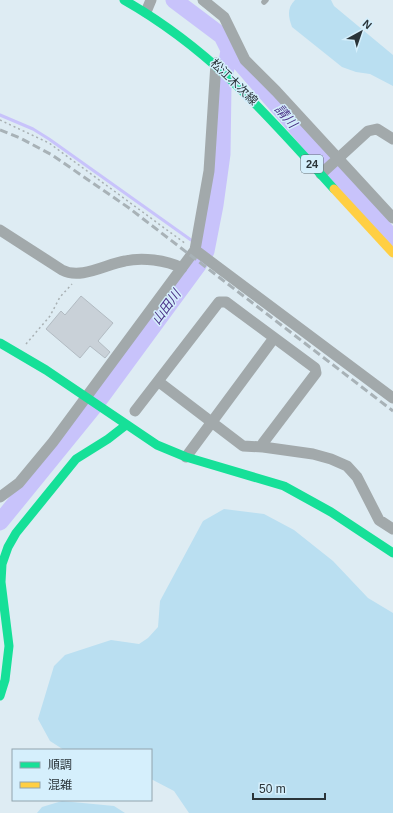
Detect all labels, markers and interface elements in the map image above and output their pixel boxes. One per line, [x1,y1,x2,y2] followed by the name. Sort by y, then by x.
[341,12,381,52] north arrow
[361,17,374,32] text: N
[208,56,260,108] street label: 松江木次線
[272,101,301,132] water label: 請川
[301,155,323,173] road number: 24
[148,285,185,327] water label: 山田川
[12,749,152,801] legend
[48,758,72,772] text: 順調
[253,775,325,801] scale bar
[48,778,72,792] text: 混雑
[259,782,286,796] text: 50 m

